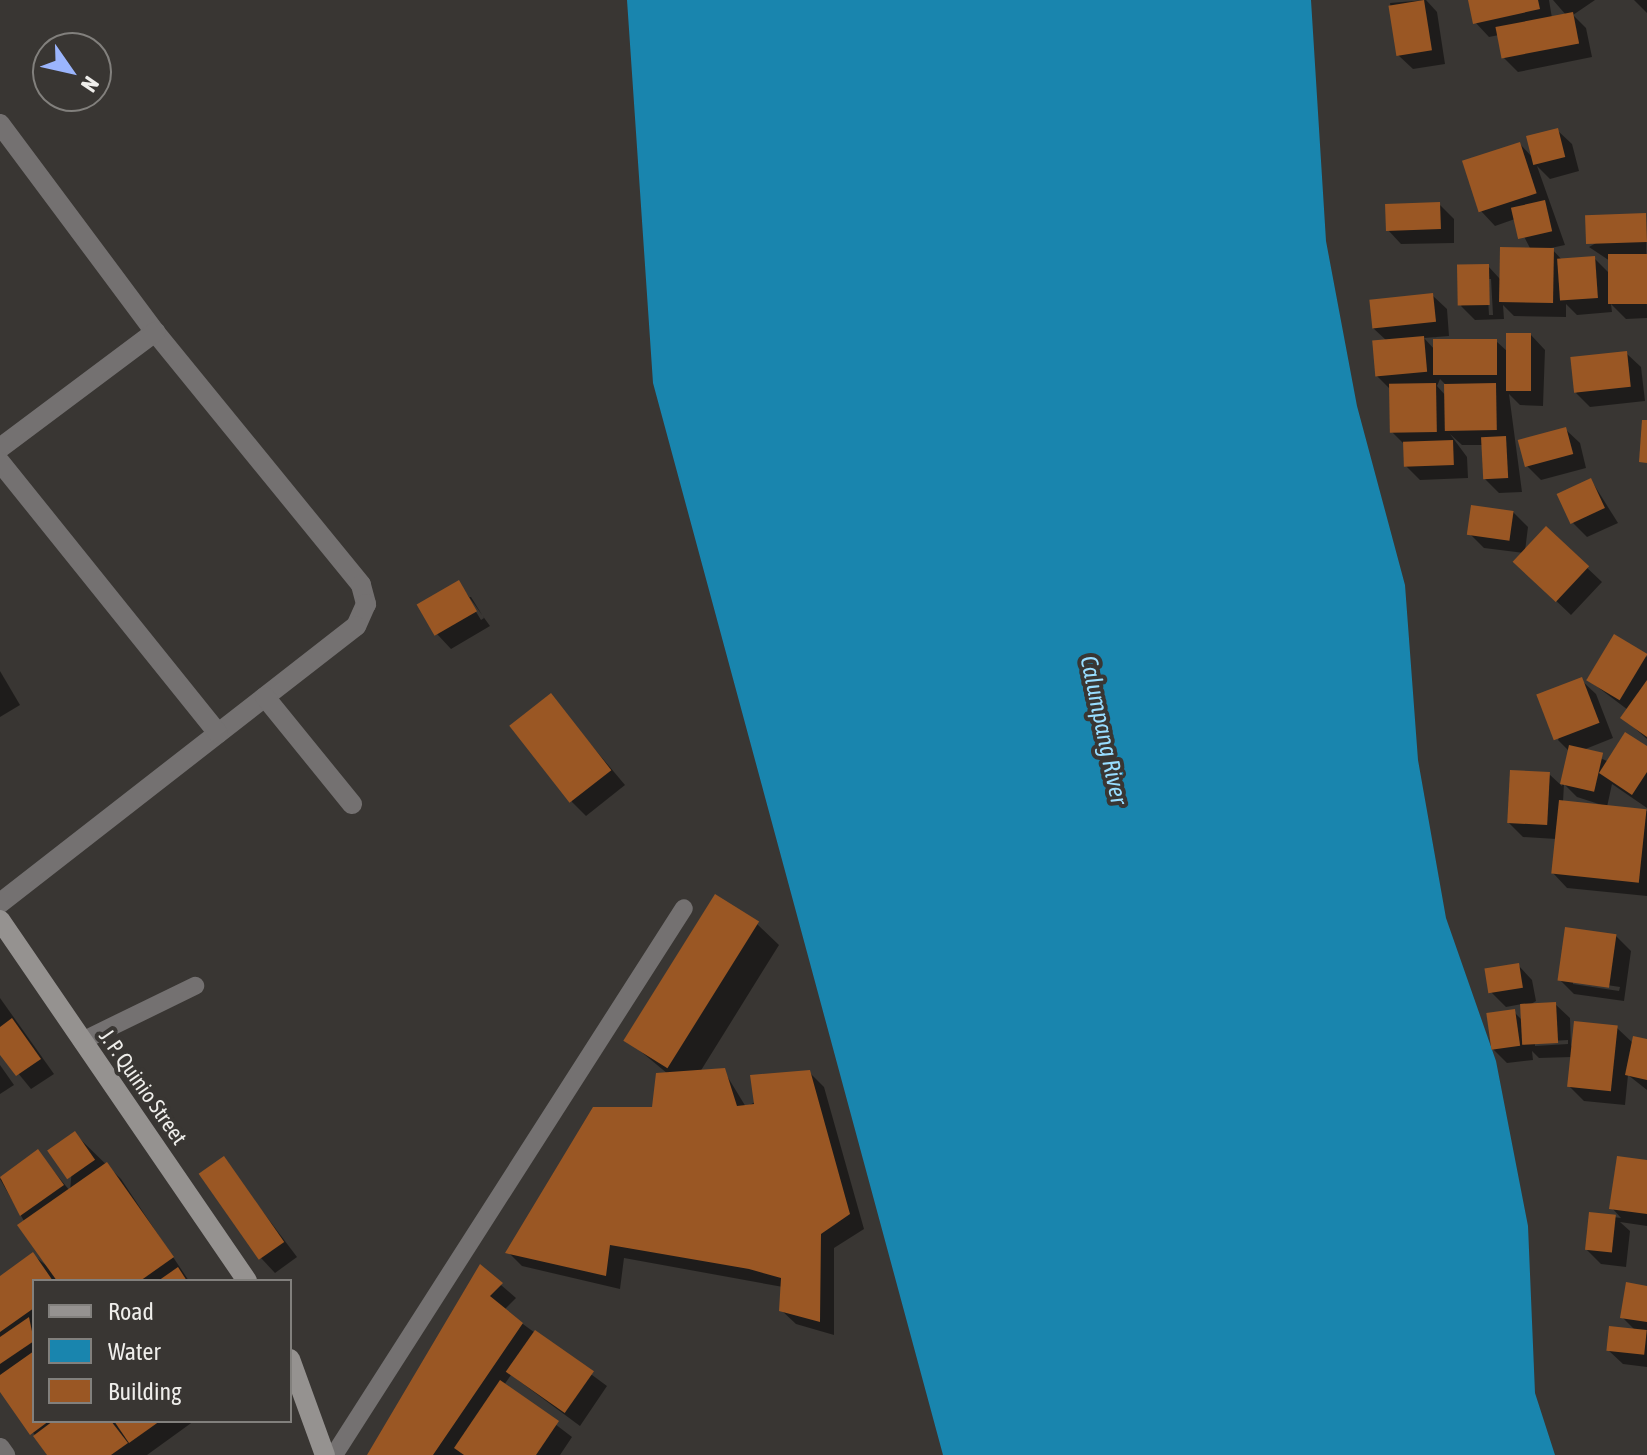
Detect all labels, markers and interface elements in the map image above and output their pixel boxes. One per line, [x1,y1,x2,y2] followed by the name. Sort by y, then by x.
[32,32,112,112] north arrow
[76,72,105,97] text: N
[1074,653,1134,807] water label: Calumpang River
[94,1024,192,1150] street label: J. P. Quinio Street
[32,1279,292,1423] legend
[108,1298,154,1325] text: Road
[108,1338,161,1365] text: Water
[108,1378,181,1405] text: Building

